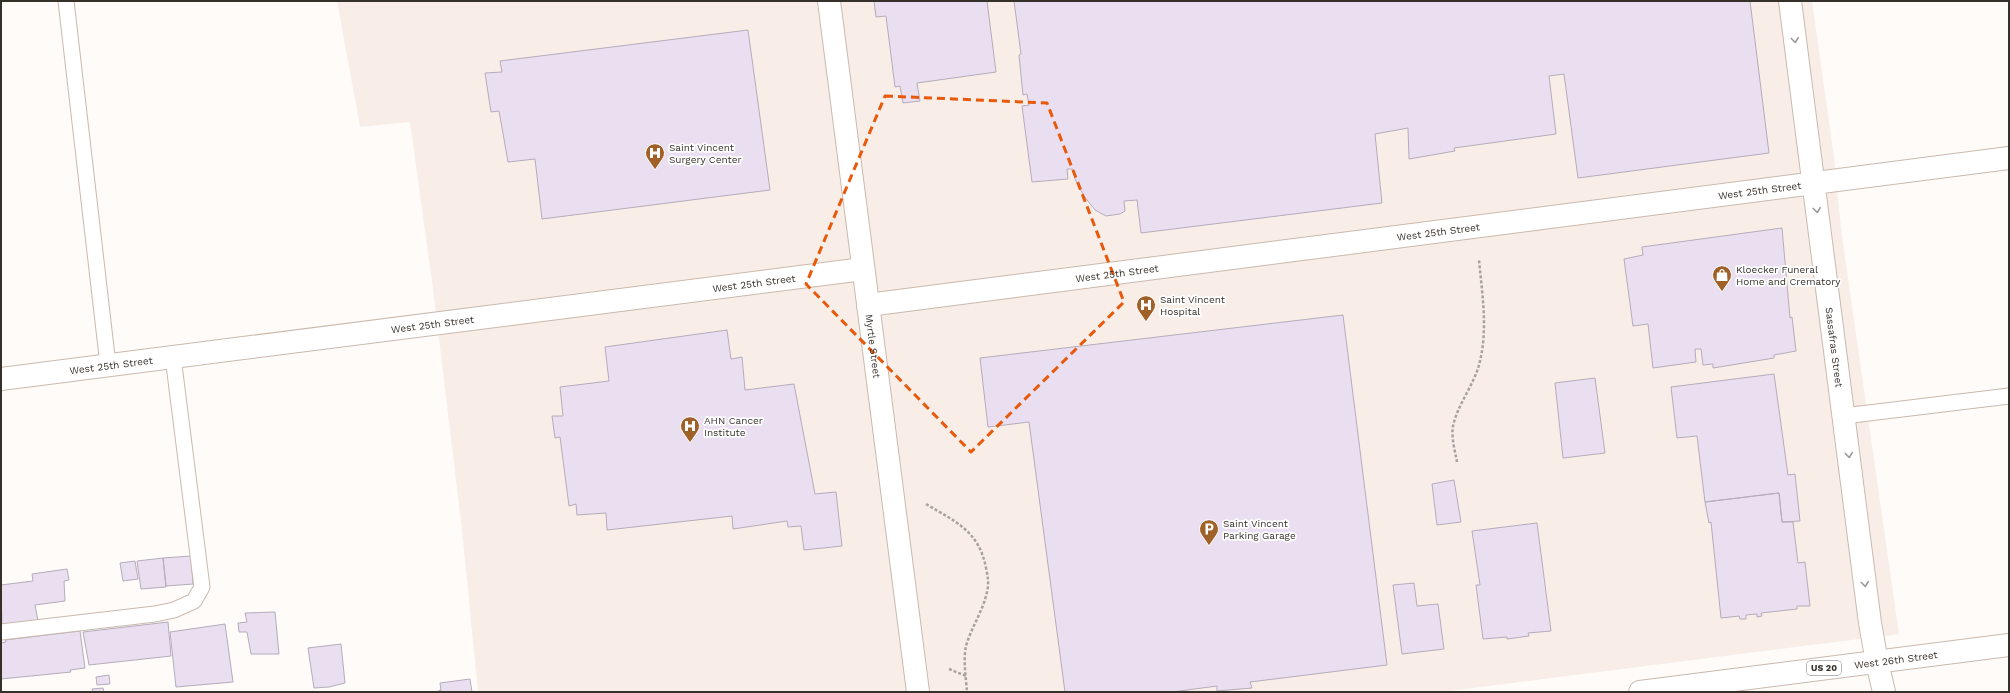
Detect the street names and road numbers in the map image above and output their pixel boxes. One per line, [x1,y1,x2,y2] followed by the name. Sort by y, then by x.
[1718,180,1803,201] street label: West 25th Street
[1396,221,1481,243] street label: West 25th Street
[1075,263,1160,284] street label: West 25th Street
[712,273,797,294] street label: West 25th Street
[1823,307,1845,389] street label: Sassafras Street
[390,314,476,335] street label: West 25th Street
[863,314,883,380] street label: Myrtle Street
[69,355,154,376] street label: West 25th Street
[1854,649,1939,671] street label: West 26th Street
[1807,661,1841,675] road number: US 20

